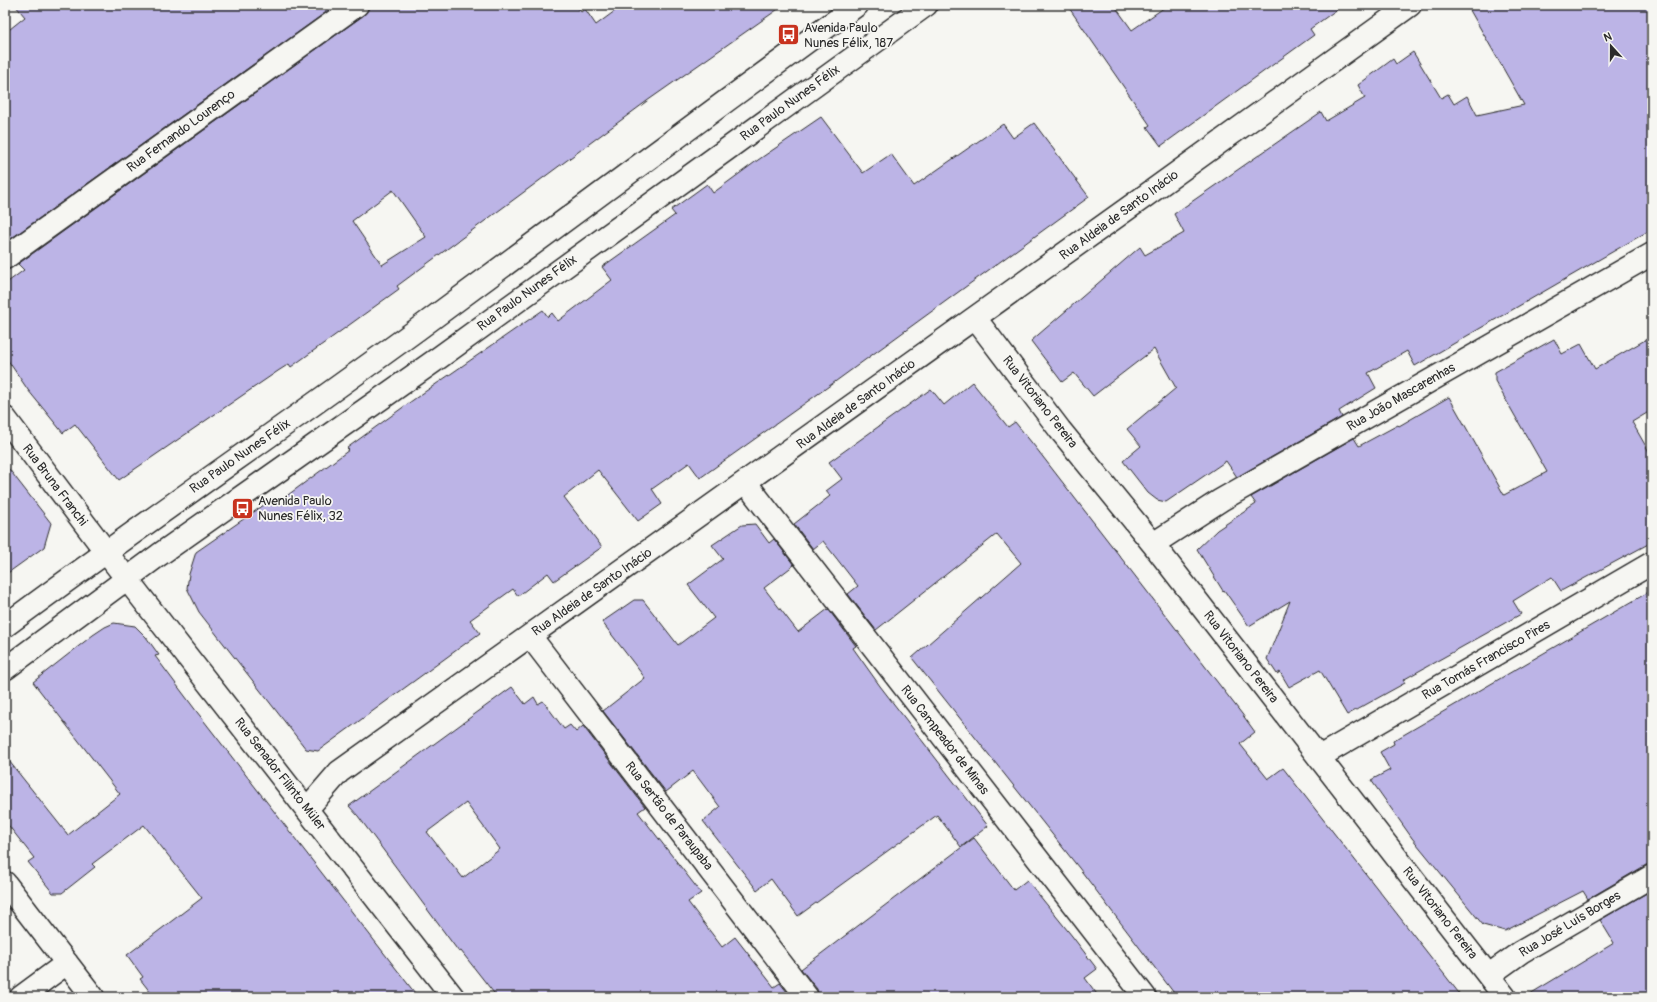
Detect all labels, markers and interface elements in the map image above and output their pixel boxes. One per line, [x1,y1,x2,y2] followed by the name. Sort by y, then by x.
[804,20,893,51] place label: Avenida Paulo Nunes Félix, 187
[775,22,801,48] bus stop icon: Avenida Paulo Nunes Félix, 187
[1591,26,1631,66] north arrow
[1602,30,1614,45] text: N
[737,61,843,145] street label: Rua Paulo Nunes Félix
[124,86,238,176] street label: Rua Fernando Lourenço
[1057,167,1181,263] street label: Rua Aldeia de Santo Inácio
[474,251,580,335] street label: Rua Paulo Nunes Félix
[999,353,1081,451] street label: Rua Vitoriano Pereira
[794,356,918,452] street label: Rua Aldeia de Santo Inácio
[1344,359,1458,435] street label: Rua João Mascarenhas
[187,415,293,497] street label: Rua Paulo Nunes Félix
[19,441,91,529] street label: Rua Bruna Franchi
[258,493,343,524] place label: Avenida Paulo Nunes Félix, 32
[229,495,255,521] bus stop icon: Avenida Paulo Nunes Félix, 32
[529,544,655,640] street label: Rua Aldeia de Santo Inácio
[1200,608,1282,706] street label: Rua Vitoriano Pereira
[1419,617,1553,703] street label: Rua Tomás Francisco Pires
[897,682,993,798] street label: Rua Campeador de Minas
[231,714,329,834] street label: Rua Senador Filinto Müler
[622,759,716,873] street label: Rua Sertão de Paraupaba
[1399,864,1481,962] street label: Rua Vitoriano Pereira
[1516,887,1624,961] street label: Rua José Luís Borges

